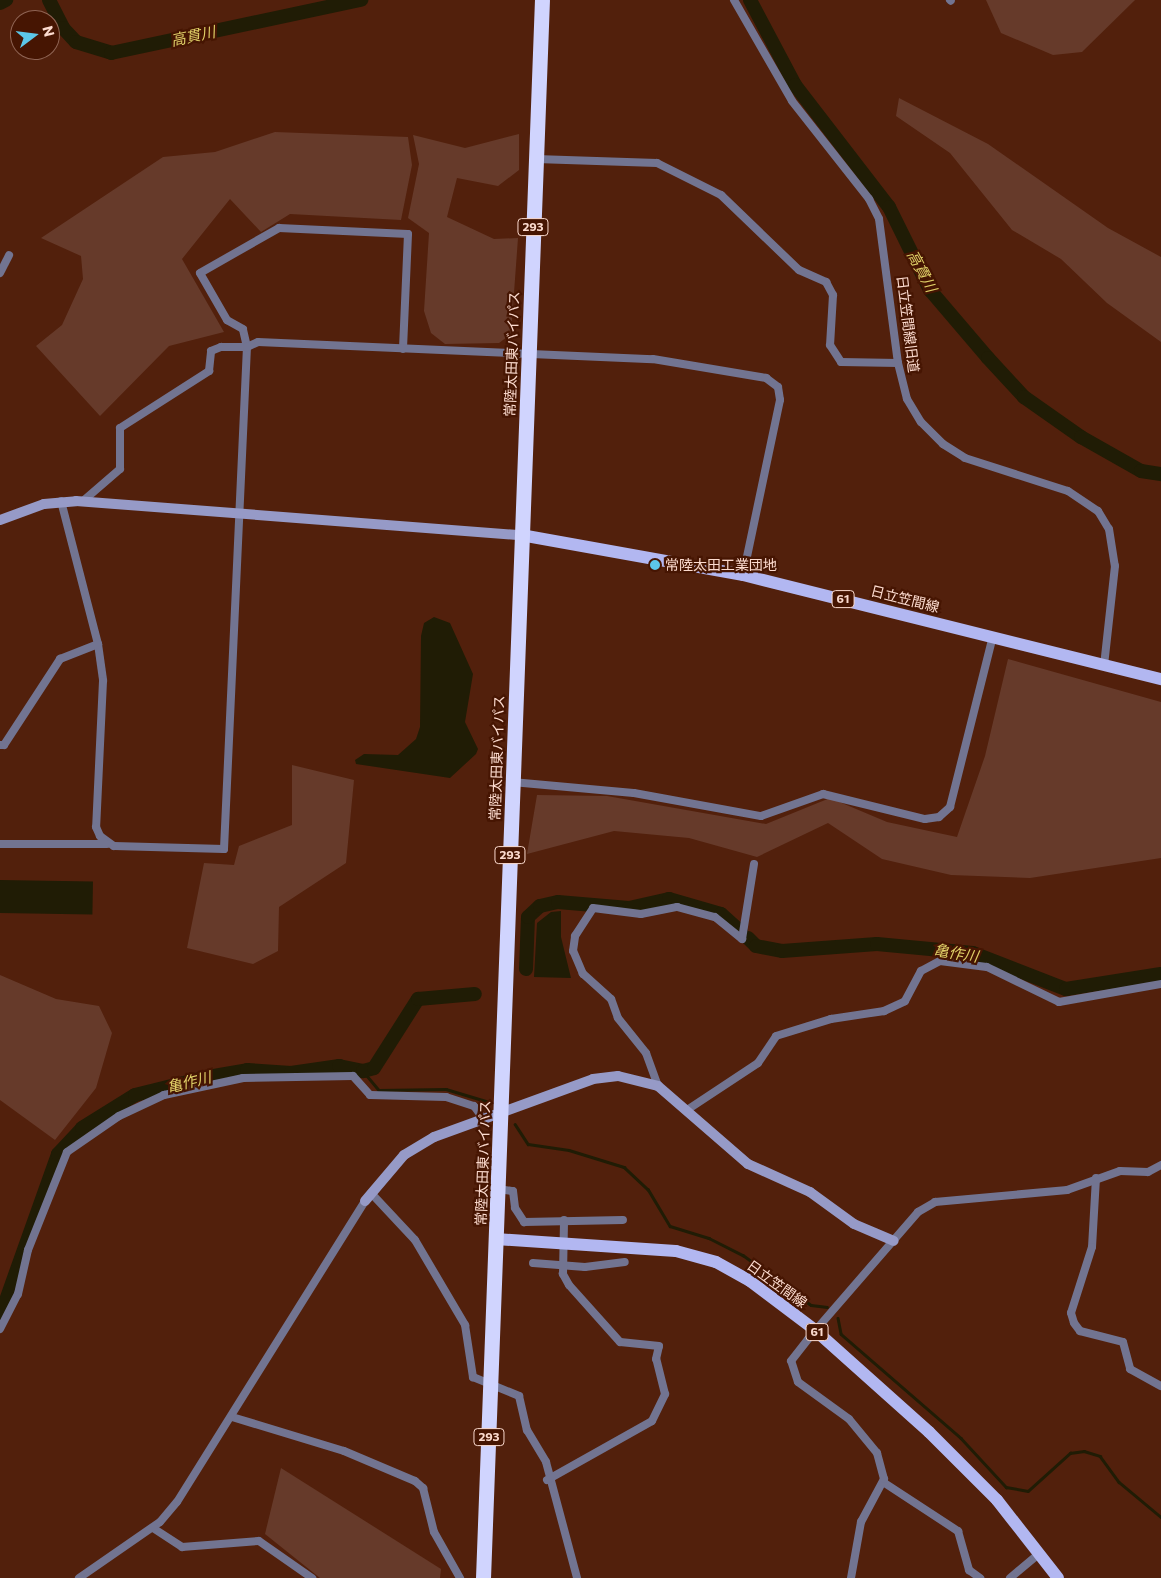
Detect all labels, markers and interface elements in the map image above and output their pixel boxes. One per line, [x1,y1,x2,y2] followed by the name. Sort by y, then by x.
[10,10,60,60] north arrow
[169,23,217,49] water label: 高貫川
[39,24,59,39] text: N
[517,218,549,236] road number: 293
[903,247,941,295] water label: 高貫川
[894,274,922,374] street label: 日立笠間線旧道
[501,291,523,417] street label: 常陸太田東バイパス
[665,557,777,573] place label: 常陸太田工業団地
[649,559,661,571] marker: 常陸太田工業団地
[869,582,941,616] street label: 日立笠間線
[830,590,856,608] road number: 61
[486,695,508,821] street label: 常陸太田東バイパス
[494,846,526,864] road number: 293
[932,941,980,965] water label: 亀作川
[165,1068,213,1096] water label: 亀作川
[472,1100,494,1226] street label: 常陸太田東バイパス
[744,1257,810,1311] street label: 日立笠間線
[804,1322,830,1341] road number: 61
[473,1428,505,1446] road number: 293

